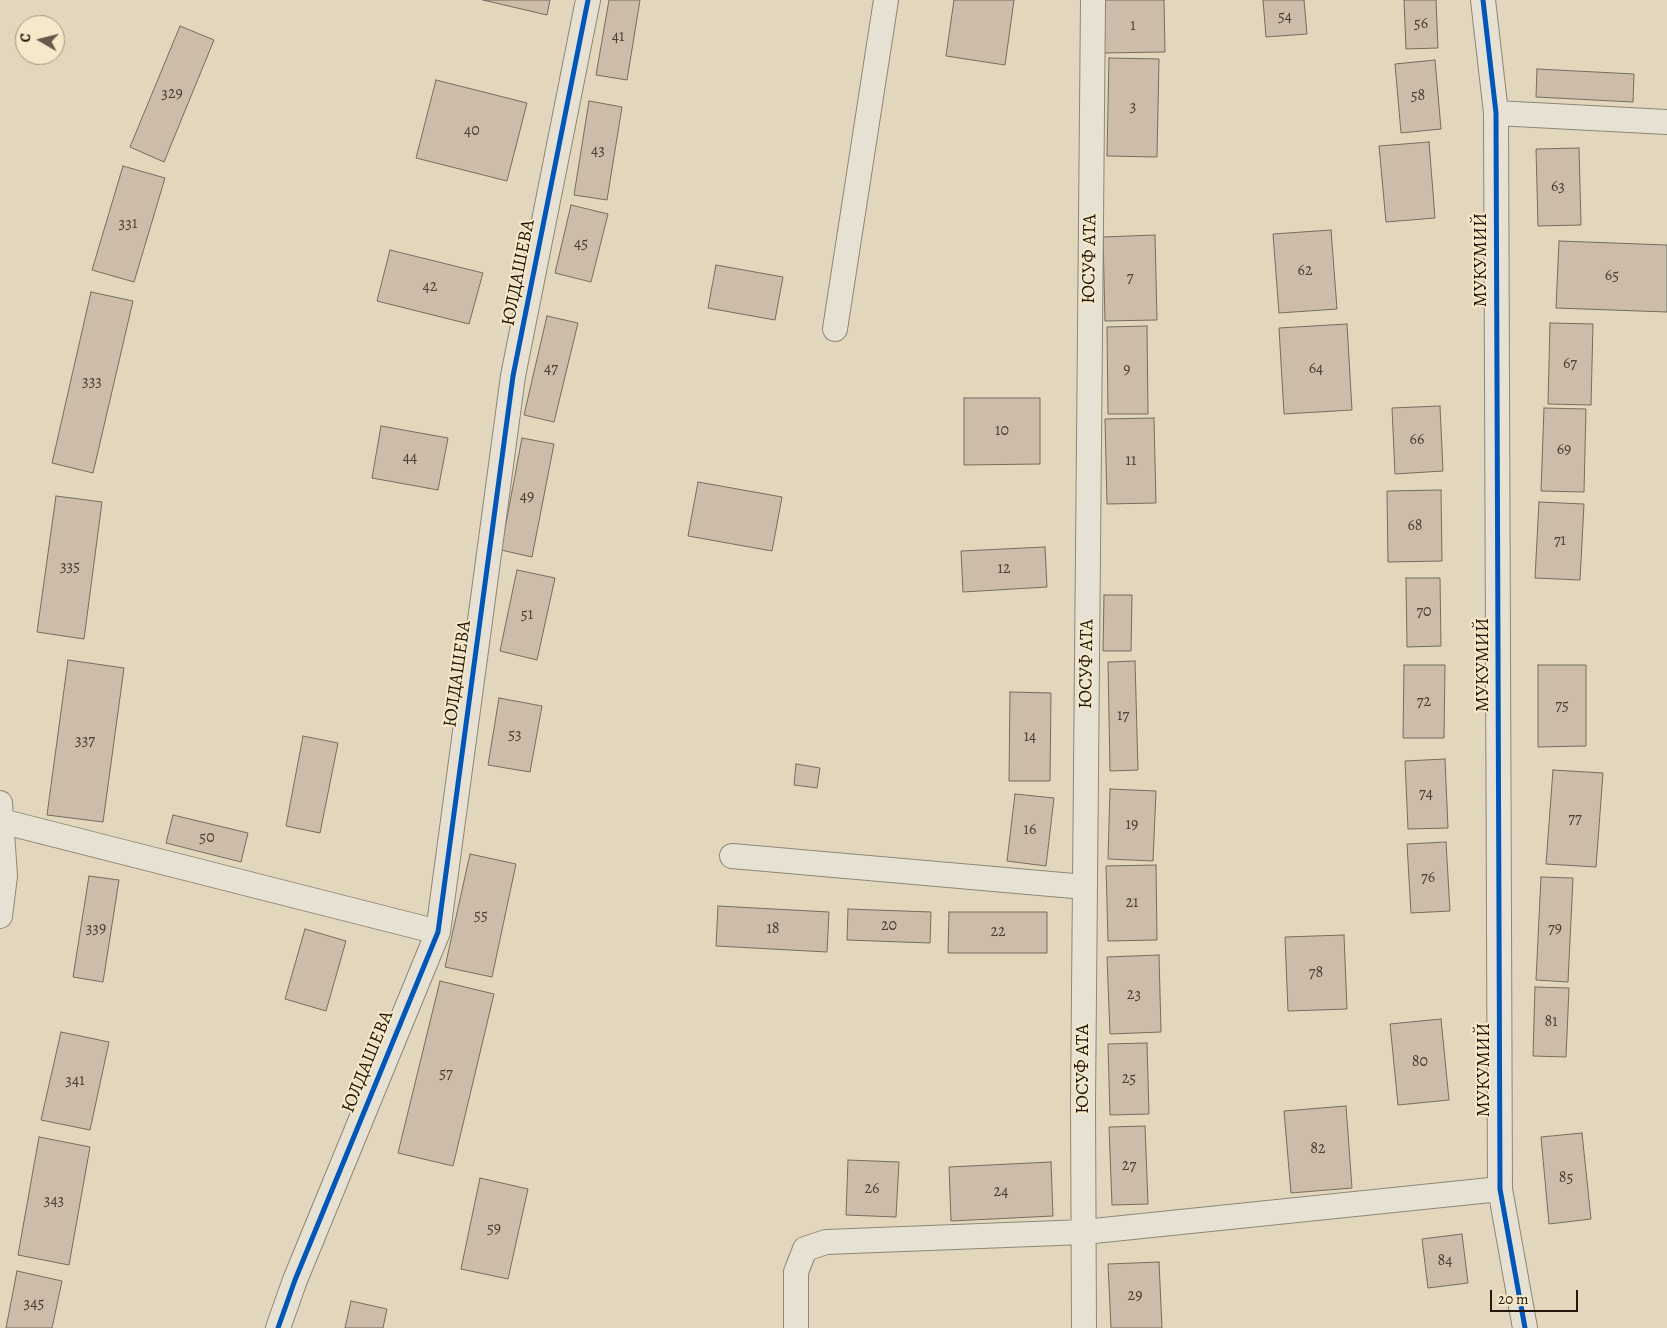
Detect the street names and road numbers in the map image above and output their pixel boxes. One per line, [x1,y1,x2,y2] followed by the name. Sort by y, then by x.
[1470,213,1492,307] street label: МУКУМИЙ
[1078,214,1102,304] street label: ЮСУФ АТА
[498,218,540,328] street label: ЮЛДАШЕВА
[1472,618,1494,712] street label: МУКУМИЙ
[439,619,477,729] street label: ЮЛДАШЕВА
[1075,619,1099,709] street label: ЮСУФ АТА
[337,1008,399,1116] street label: ЮЛДАШЕВА
[1473,1023,1495,1117] street label: МУКУМИЙ
[1072,1024,1094,1114] street label: ЮСУФ АТА

